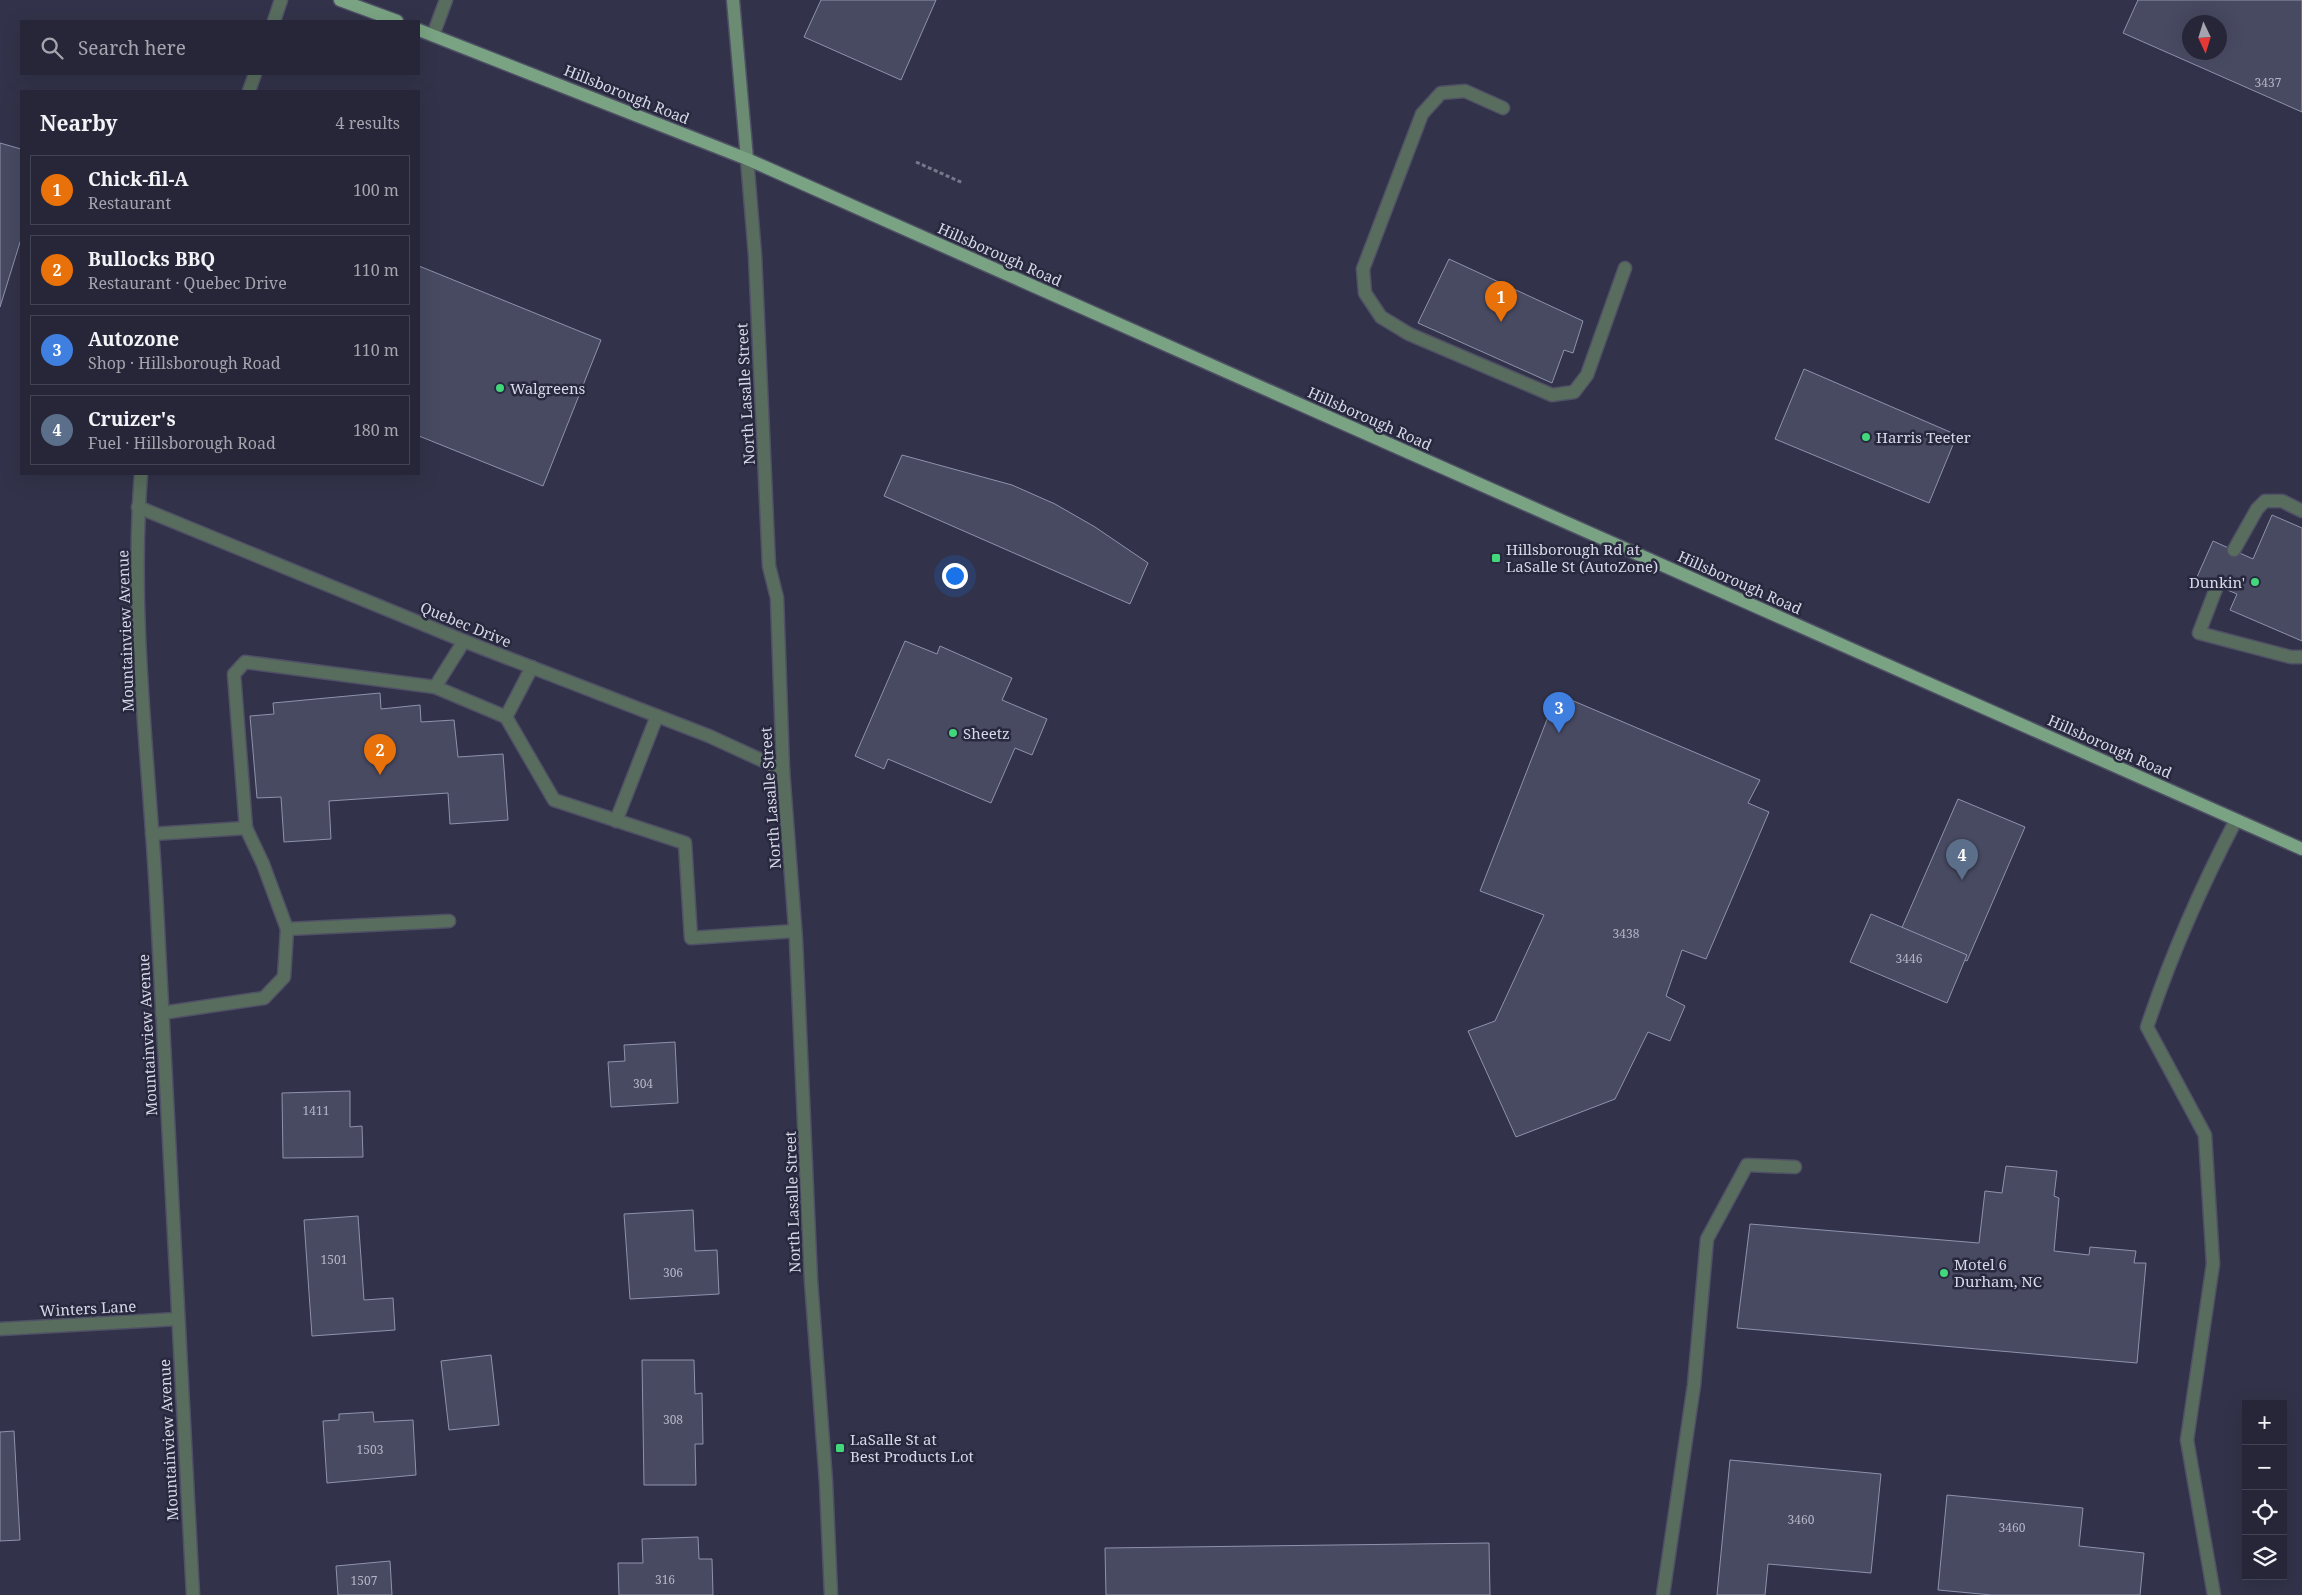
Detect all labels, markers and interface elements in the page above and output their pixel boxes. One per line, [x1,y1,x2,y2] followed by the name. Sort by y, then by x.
[2182,15,2227,60] north arrow
[20,20,420,75] search box
[38,34,66,62] icon: search
[78,35,186,61] text: Search here
[561,60,693,128] street label: Hillsborough Road
[2255,74,2282,91] house number: 3437
[40,109,118,137] text: Nearby
[336,112,400,134] text: 4 results
[88,166,189,192] text: Chick-fil-A
[52,179,62,201] text: 1
[353,179,399,201] text: 100 m
[88,192,171,214] text: Restaurant
[935,218,1065,290] street label: Hillsborough Road
[88,246,215,272] text: Bullocks BBQ
[52,259,62,281] text: 2
[353,259,399,281] text: 110 m
[88,272,287,294] text: Restaurant · Quebec Drive
[1485,281,1517,322] pin: 1
[731,323,759,465] street label: North Lasalle Street
[88,326,179,352] text: Autozone
[52,339,62,361] text: 3
[353,339,399,361] text: 110 m
[88,352,281,374] text: Shop · Hillsborough Road
[510,378,586,398] place label: Walgreens
[494,382,506,394] marker: Walgreens
[1305,382,1435,454] street label: Hillsborough Road
[88,406,176,432] text: Cruizer's
[52,419,62,441] text: 4
[353,419,399,441] text: 180 m
[1876,427,1971,447] place label: Harris Teeter
[1860,431,1872,443] marker: Harris Teeter
[88,432,276,454] text: Fuel · Hillsborough Road
[1506,539,1658,576] place label: Hillsborough Rd at LaSalle St (AutoZone)
[1675,546,1805,618] street label: Hillsborough Road
[112,550,138,712] street label: Mountainview Avenue
[1490,552,1502,564] marker: Hillsborough Rd at LaSalle St (AutoZone)
[942,563,968,589] your location
[2189,572,2245,592] place label: Dunkin'
[2249,576,2261,588] marker: Dunkin'
[417,597,515,651] street label: Quebec Drive
[1543,692,1575,733] pin: 3
[2045,710,2175,782] street label: Hillsborough Road
[963,723,1010,743] place label: Sheetz
[755,727,785,869] street label: North Lasalle Street
[947,727,959,739] marker: Sheetz
[364,734,396,775] pin: 2
[1946,839,1978,880] pin: 4
[1613,925,1640,942] house number: 3438
[1896,950,1923,967] house number: 3446
[133,954,161,1116] street label: Mountainview Avenue
[633,1075,653,1092] house number: 304
[303,1102,329,1119] house number: 1411
[780,1131,804,1273] street label: North Lasalle Street
[321,1251,347,1268] house number: 1501
[1954,1254,2042,1291] place label: Motel 6 Durham, NC
[663,1264,683,1281] house number: 306
[1938,1267,1950,1279] marker: Motel 6 Durham, NC
[39,1295,137,1321] street label: Winters Lane
[154,1359,182,1521] street label: Mountainview Avenue
[2242,1400,2287,1580] map controls
[2242,1400,2287,1445] button: +
[663,1411,683,1428] house number: 308
[850,1429,974,1466] place label: LaSalle St at Best Products Lot
[357,1441,384,1458] house number: 1503
[834,1442,846,1454] marker: LaSalle St at Best Products Lot
[2242,1445,2287,1490] button: −
[2242,1490,2287,1535] button: locate
[1788,1511,1815,1528] house number: 3460
[1999,1519,2026,1536] house number: 3460
[2242,1535,2287,1580] button: layers
[655,1571,675,1588] house number: 316
[351,1572,378,1589] house number: 1507

